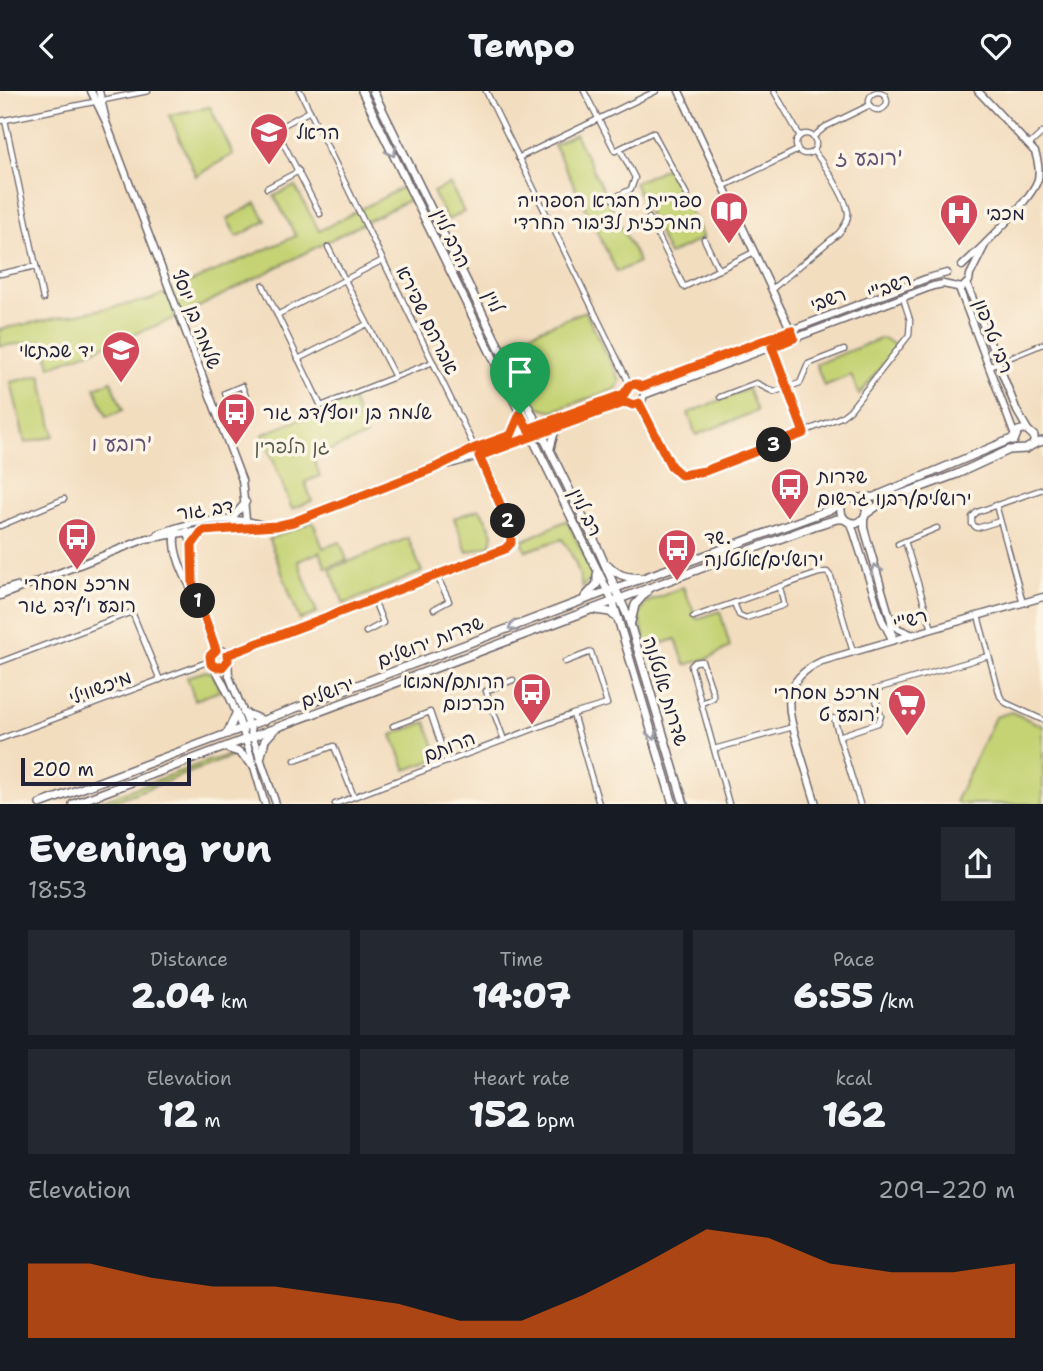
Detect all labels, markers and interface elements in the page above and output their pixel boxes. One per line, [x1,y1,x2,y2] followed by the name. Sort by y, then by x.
[468,24,575,67] text: Tempo
[28,27,66,65] icon: back
[977,27,1015,65] icon: heart
[248,111,290,166] school or university icon: הראל
[296,120,340,145] place label: הראל
[835,144,903,172] district label: רובע ז'
[383,145,397,157] one-way arrow
[513,188,702,235] place label: ספריית חברא הספרייה המרכזית לציבור החרדי
[708,190,750,245] library icon: ספריית חברא הספרייה המרכזית לציבור החרדי
[938,192,980,247] hospital icon: מכבי
[986,201,1025,226] place label: מכבי
[427,204,477,272] street label: הרב לוין
[390,262,465,379] street label: אברהם שפירא
[166,266,227,373] street label: שלמה בן יוסף
[863,267,915,306] street label: רשב"י
[807,281,850,317] street label: רשבי
[478,286,510,318] street label: לוין
[968,295,1019,377] street label: רבי טרפון
[100,329,142,384] school or university icon: יד שבתאי
[19,338,94,363] place label: יד שבתאי
[490,342,550,414] pin
[501,353,539,391] icon: arrive
[215,391,257,446] bus stop icon: שלמה בן יוסף/דב גור
[263,400,432,425] place label: שלמה בן יוסף/דב גור
[756,427,792,463] pin: 3
[92,430,152,458] district label: רובע ו'
[767,432,780,457] text: 3
[254,434,330,459] park label: גן הלפרין
[816,464,971,511] place label: שדרות ירושלים/רבנו גרשום
[769,466,811,521] bus stop icon: שדרות ירושלים/רבנו גרשום
[563,484,608,540] street label: רב לוין
[175,493,235,526] street label: דב גור
[490,503,526,539] pin: 2
[501,508,514,533] text: 2
[56,516,98,571] bus stop icon: מרכז מסחרי רובע ו׳/דב גור
[704,525,824,572] place label: שד. ירושלים/אלטלנה
[656,527,698,582] bus stop icon: שד. ירושלים/אלטלנה
[870,564,885,576] one-way arrow
[18,571,136,618] place label: מרכז מסחרי רובע ו׳/דב גור
[180,583,216,619] pin: 1
[193,588,202,613] text: 1
[890,603,930,636] street label: רש"י
[373,610,488,673] street label: שדרות ירושלים
[507,618,519,632] one-way arrow
[637,633,694,750] street label: שדרות אלטלנה
[65,665,135,710] street label: מיכשווילי
[403,669,505,716] place label: הרותם/מבוא הכרכום
[297,671,358,714] street label: ירושלים
[511,671,553,726] bus stop icon: הרותם/מבוא הכרכום
[773,680,880,727] place label: מרכז מסחרי רובע ט'
[886,682,928,737] supermarket icon: מרכז מסחרי רובע ט'
[420,725,479,768] street label: הרותם
[645,729,660,741] one-way arrow
[21,755,191,787] scale bar
[32,757,94,782] text: 200 m
[28,823,271,874] text: Evening run
[941,827,1015,901] button: share
[28,875,87,905] text: 18:53
[150,947,228,972] text: Distance
[500,947,543,972] text: Time
[833,947,875,972] text: Pace
[131,972,214,1019] text: 2.04
[472,972,571,1019] text: 14:07
[794,972,874,1019] text: 6:55
[214,989,248,1014] text: km
[874,989,914,1014] text: /km
[147,1066,232,1091] text: Elevation
[473,1066,570,1091] text: Heart rate
[835,1066,872,1091] text: kcal
[158,1091,198,1138] text: 12
[468,1091,530,1138] text: 152
[822,1091,886,1138] text: 162
[198,1108,221,1133] text: m
[530,1108,575,1133] text: bpm
[28,1175,131,1205] text: Elevation
[878,1175,1015,1205] text: 209–220 m

